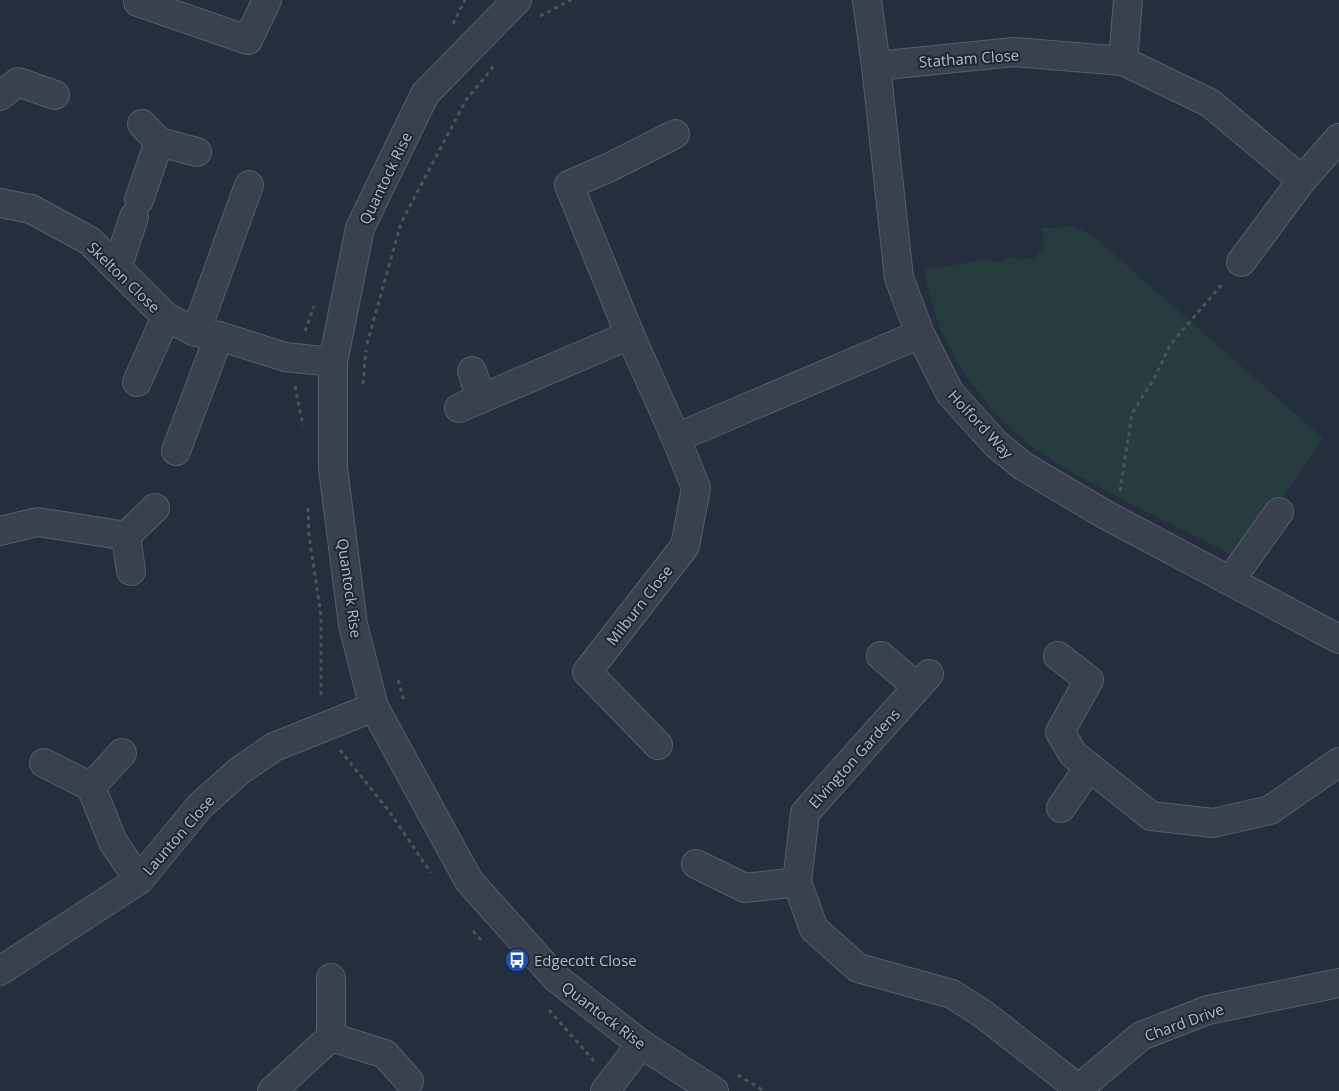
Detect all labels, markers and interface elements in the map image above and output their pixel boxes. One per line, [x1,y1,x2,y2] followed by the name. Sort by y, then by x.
[918,45,1020,71] street label: Statham Close
[354,129,416,227] street label: Quantock Rise
[83,237,165,317] street label: Skelton Close
[944,385,1018,463] street label: Holford Way
[333,537,367,639] street label: Quantock Rise
[601,561,677,649] street label: Milburn Close
[804,704,904,812] street label: Elvington Gardens
[138,791,218,879] street label: Launton Close
[504,947,530,973] bus stop icon: Edgecott Close
[534,950,637,970] place label: Edgecott Close
[558,977,650,1053] street label: Quantock Rise
[1142,998,1226,1046] street label: Chard Drive

